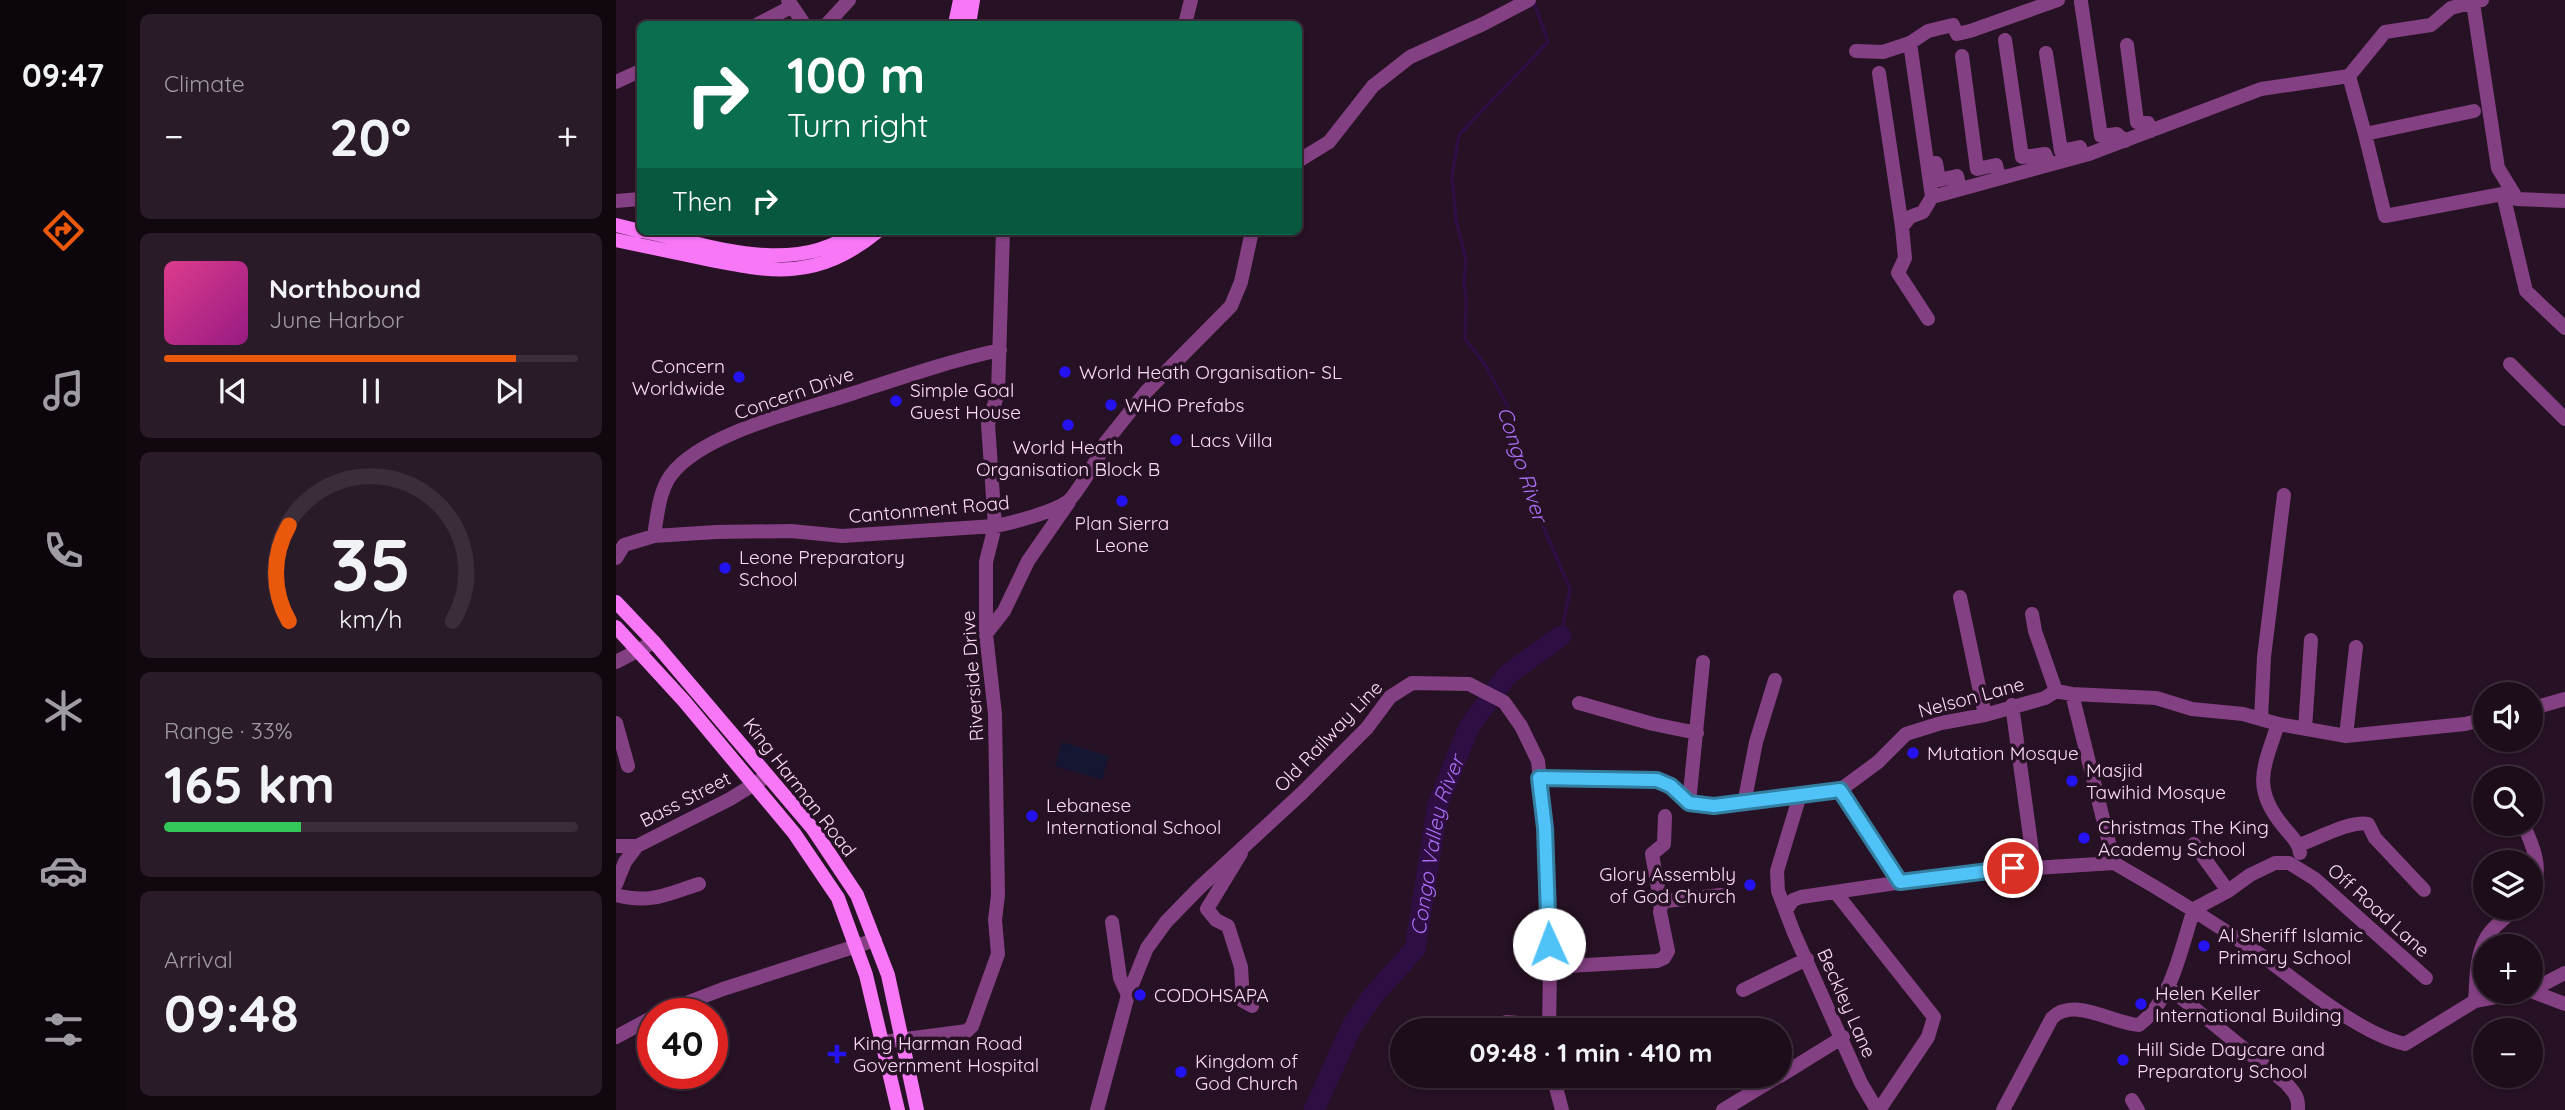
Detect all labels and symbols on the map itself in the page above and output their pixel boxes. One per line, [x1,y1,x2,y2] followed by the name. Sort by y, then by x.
[632,354,725,400] place label: Concern Worldwide
[1079,360,1342,384] place label: World Heath Organisation- SL
[731,361,857,425] street label: Concern Drive
[1057,364,1073,380] marker: World Heath Organisation- SL
[731,369,747,385] marker: Concern Worldwide
[910,378,1021,424] place label: Simple Goal Guest House
[888,393,904,409] marker: Simple Goal Guest House
[1125,393,1245,417] place label: WHO Prefabs
[1103,397,1119,413] marker: WHO Prefabs
[1492,403,1555,527] water label: Congo River
[1060,417,1076,433] marker: World Heath Organisation Block B
[1190,428,1273,452] place label: Lacs Villa
[1168,432,1184,448] marker: Lacs Villa
[976,435,1160,481] place label: World Heath Organisation Block B
[847,490,1011,528] street label: Cantonment Road
[1114,493,1130,509] marker: Plan Sierra Leone
[1075,511,1169,557] place label: Plan Sierra Leone
[739,545,905,591] place label: Leone Preparatory School
[717,560,733,576] marker: Leone Preparatory School
[955,610,989,742] street label: Riverside Drive
[1915,671,2027,723] street label: Nelson Lane
[1269,675,1387,797] street label: Old Railway Line
[738,713,862,861] street label: King Harman Road
[1927,741,2079,765] place label: Mutation Mosque
[1905,745,1921,761] marker: Mutation Mosque
[1404,749,1470,937] water label: Congo Valley River
[2086,758,2226,804] place label: Masjid Tawihid Mosque
[636,766,734,832] street label: Bass Street
[2064,773,2080,789] marker: Masjid Tawihid Mosque
[1046,793,1221,839] place label: Lebanese International School
[1024,808,1040,824] marker: Lebanese International School
[2098,815,2269,861] place label: Christmas The King Academy School
[2076,830,2092,846] marker: Christmas The King Academy School
[1983,838,2043,898] pin
[2323,858,2435,962] street label: Off Road Lane
[1599,862,1736,908] place label: Glory Assembly of God Church
[1742,877,1758,893] marker: Glory Assembly of God Church
[1512,907,1586,981] position arrow
[2218,923,2363,969] place label: Al Sheriff Islamic Primary School
[2196,938,2212,954] marker: Al Sheriff Islamic Primary School
[1812,945,1882,1061] street label: Beckley Lane
[2155,981,2342,1027] place label: Helen Keller International Building
[1154,983,1269,1007] place label: CODOHSAPA
[1132,987,1148,1003] marker: CODOHSAPA
[2133,996,2149,1012] marker: Helen Keller International Building
[637,998,728,1089] speed limit sign: 40
[853,1031,1039,1077] place label: King Harman Road Government Hospital
[2137,1037,2325,1083] place label: Hill Side Daycare and Preparatory School
[827,1044,847,1064] marker: King Harman Road Government Hospital
[1195,1049,1298,1095] place label: Kingdom of God Church
[2115,1052,2131,1068] marker: Hill Side Daycare and Preparatory School
[1173,1064,1189,1080] marker: Kingdom of God Church

